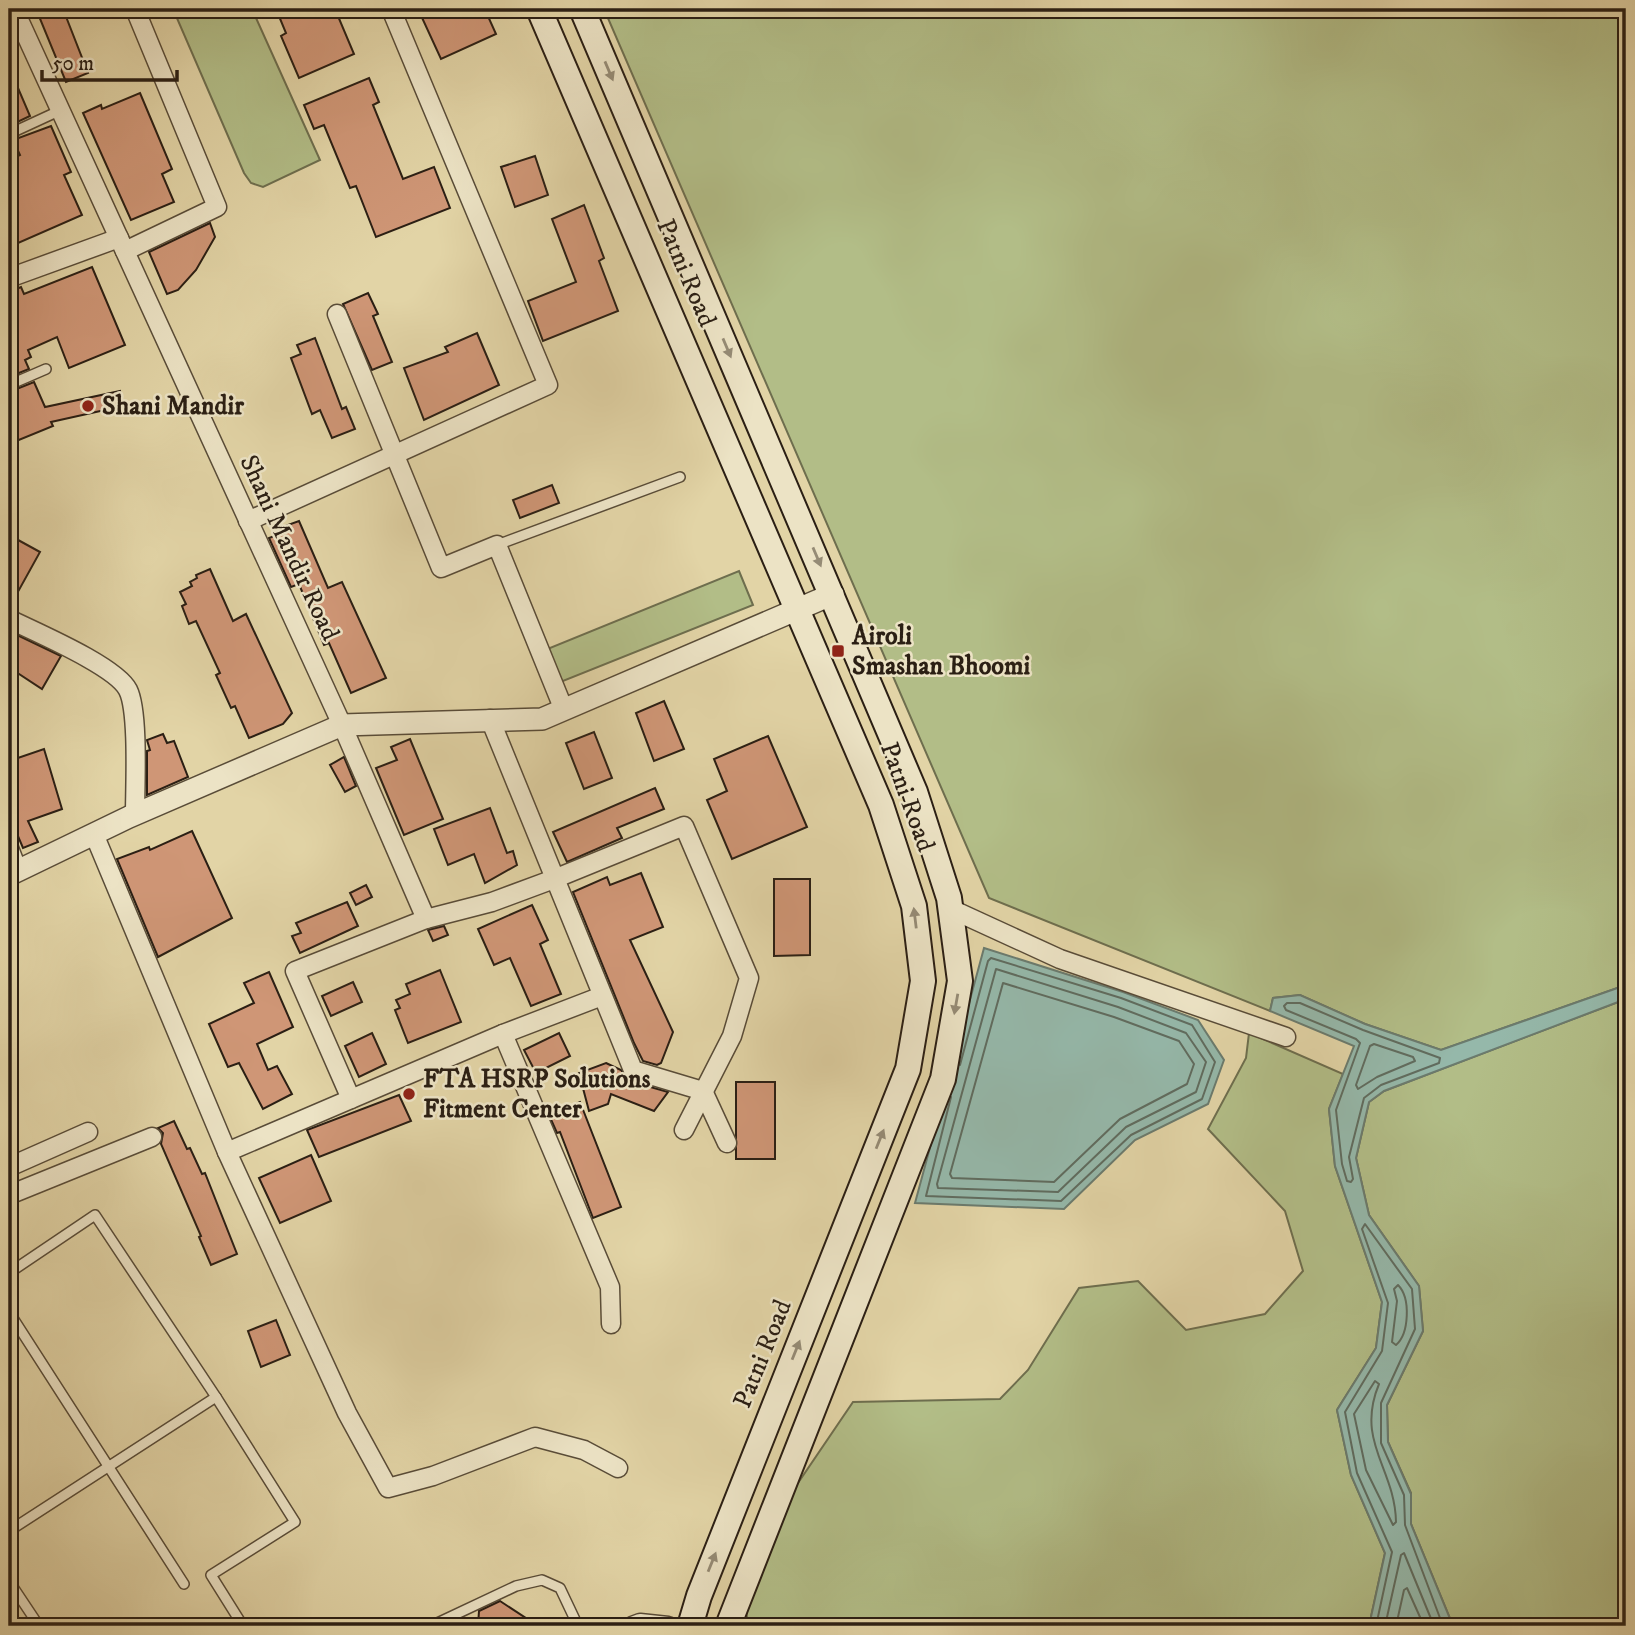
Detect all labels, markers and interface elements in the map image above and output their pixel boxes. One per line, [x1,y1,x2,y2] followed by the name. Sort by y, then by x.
[42,38,177,82] scale bar
[52,51,94,77] text: 50 m
[603,61,614,82] one-way arrow
[649,214,724,332] street label: Patni Road
[721,338,733,358] one-way arrow
[102,390,244,423] place label: Shani Mandir
[80,398,96,414] marker: Shani Mandir
[232,450,346,646] street label: Shani Mandir Road
[811,547,823,567] one-way arrow
[851,620,1030,683] place label: Airoli Smashan Bhoomi
[830,643,846,659] marker: Airoli Smashan Bhoomi
[872,738,942,856] street label: Patni Road
[910,907,921,929] one-way arrow
[950,993,961,1015] one-way arrow
[423,1063,651,1126] place label: FTA HSRP Solutions Fitment Center
[401,1086,417,1102] marker: FTA HSRP Solutions Fitment Center
[875,1128,886,1149] one-way arrow
[726,1295,800,1413] street label: Patni Road
[791,1340,802,1361] one-way arrow
[707,1551,718,1572] one-way arrow

